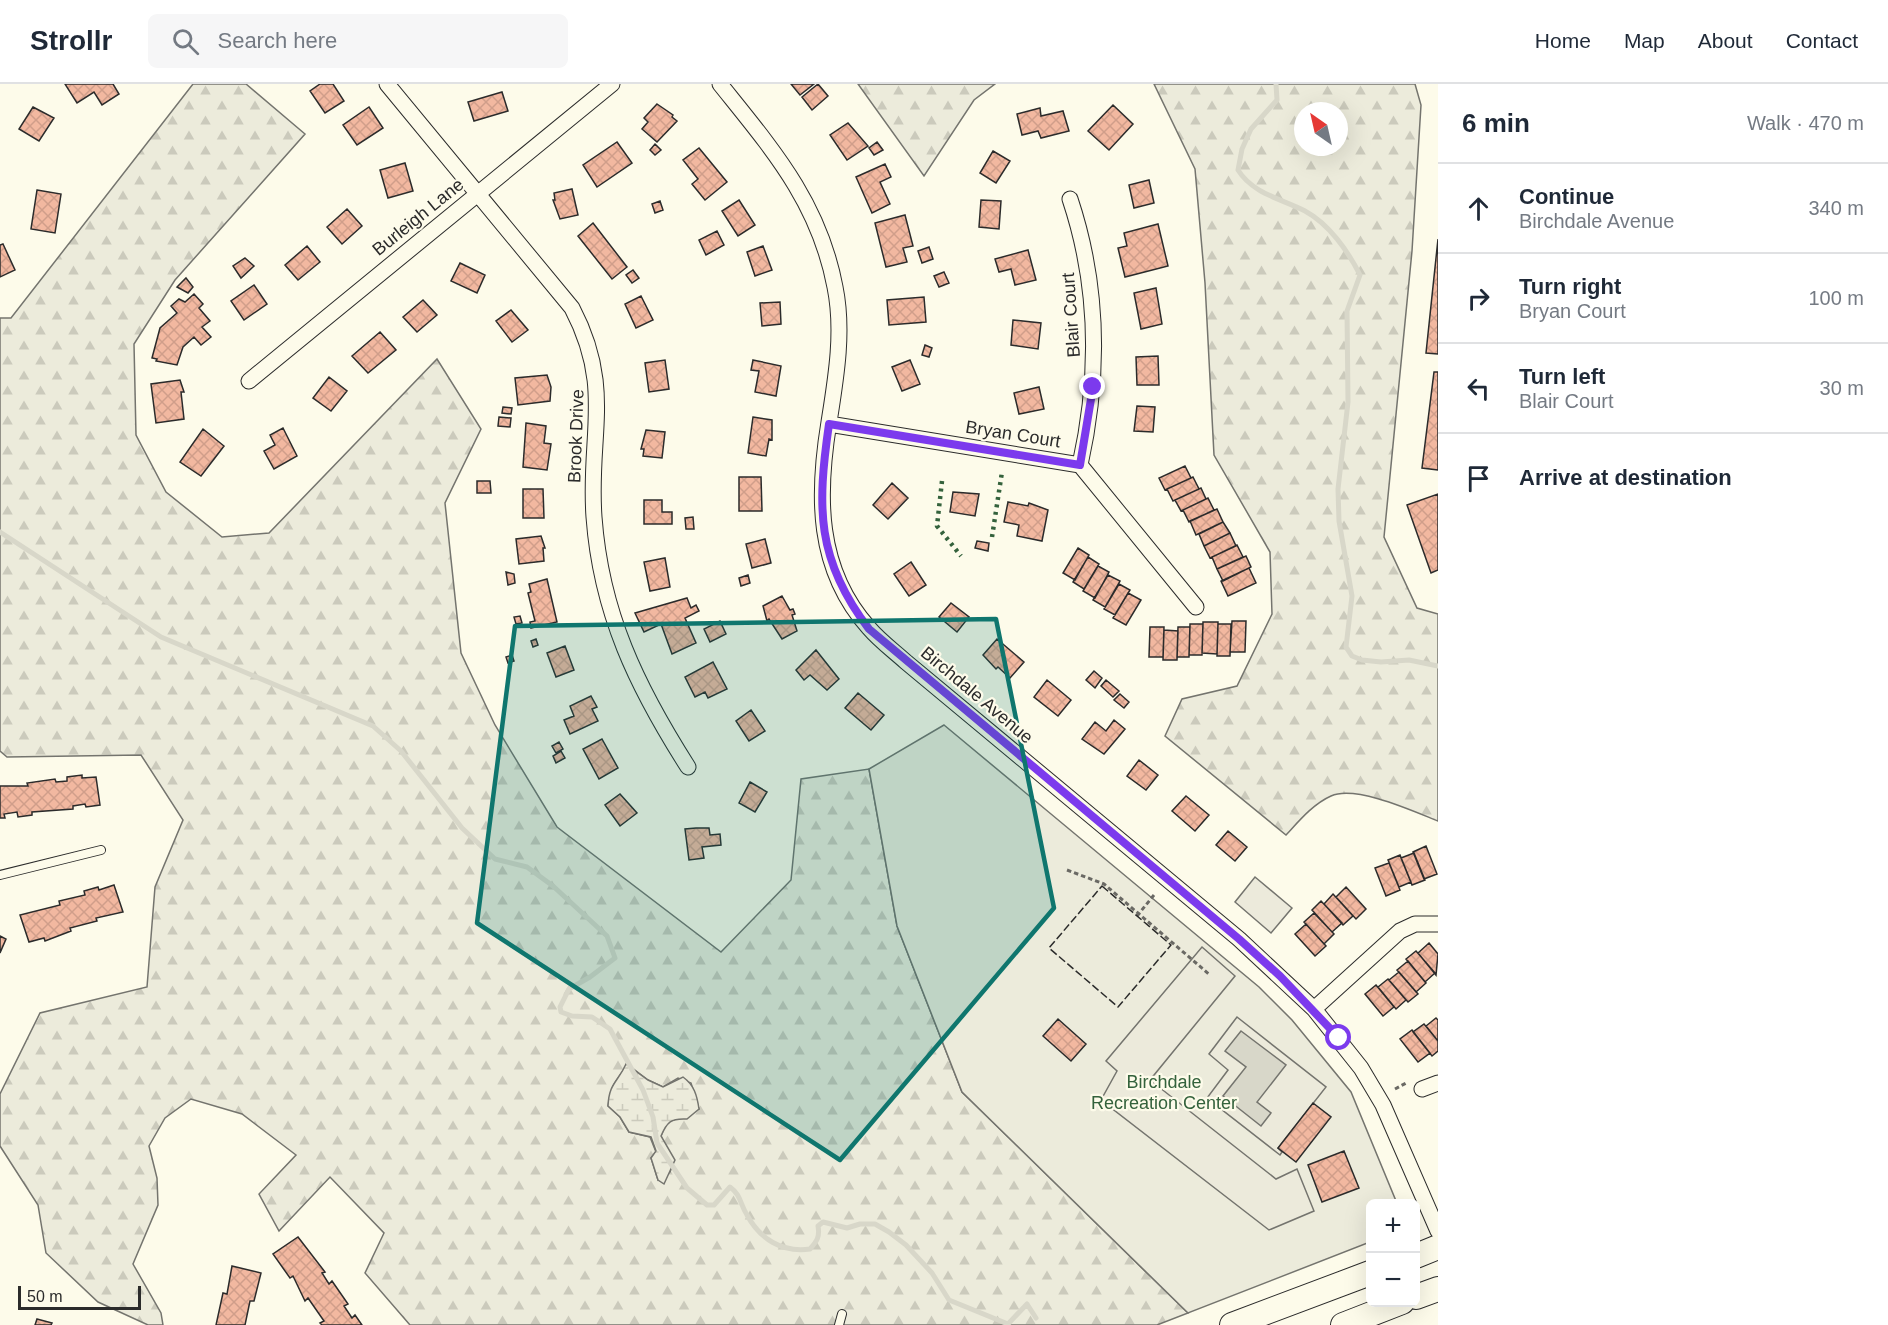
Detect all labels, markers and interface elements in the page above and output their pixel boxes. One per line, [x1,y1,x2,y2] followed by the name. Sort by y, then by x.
[148,14,568,68] search box
[30,25,112,56] text: Strollr
[169,25,202,58] icon: search
[217,28,337,53] text: Search here
[1535,29,1591,52] text: Home
[1624,29,1665,52] text: Map
[1698,29,1753,52] text: About
[1786,29,1858,52] text: Contact
[1294,102,1348,156] north arrow
[1462,108,1530,138] text: 6 min
[1747,112,1864,134] text: Walk · 470 m
[369,174,467,260] street label: Burleigh Lane
[1519,184,1614,209] text: Continue
[1462,192,1495,225] icon: ahead
[1808,197,1864,219] text: 340 m
[1519,210,1674,232] text: Birchdale Avenue
[1058,272,1084,358] street label: Blair Court
[1519,274,1621,299] text: Turn right
[1462,282,1495,315] icon: right
[1808,287,1864,309] text: 100 m
[1519,300,1626,322] text: Bryan Court
[1519,364,1605,389] text: Turn left
[1462,372,1495,405] icon: left
[1079,373,1105,399] route end
[1820,377,1864,399] text: 30 m
[564,389,588,483] street label: Brook Drive
[1519,390,1613,412] text: Blair Court
[964,417,1062,451] street label: Bryan Court
[1462,462,1495,495] icon: arrive
[1519,465,1732,490] text: Arrive at destination
[917,642,1037,748] street label: Birchdale Avenue
[1325,1024,1351,1050] route start
[1091,1072,1237,1113] park label: Birchdale Recreation Center
[1366,1199,1420,1307] map controls
[1366,1199,1420,1253] button: +
[1366,1253,1420,1307] button: −
[18,1283,141,1310] scale bar
[27,1288,63,1305] text: 50 m

